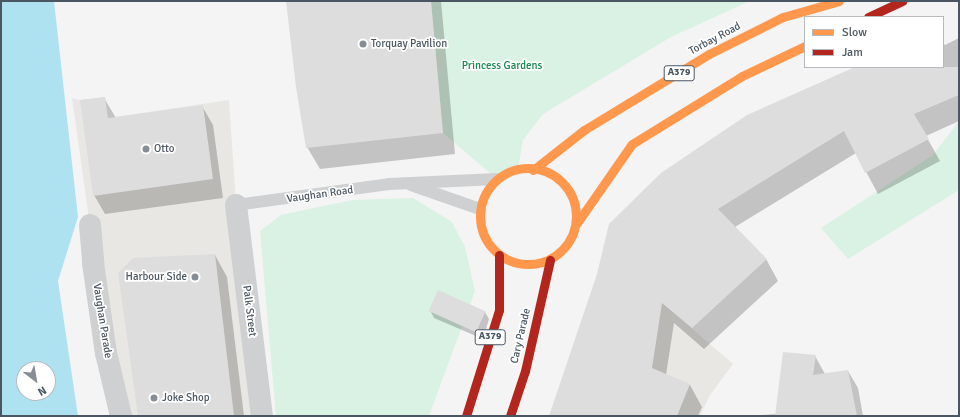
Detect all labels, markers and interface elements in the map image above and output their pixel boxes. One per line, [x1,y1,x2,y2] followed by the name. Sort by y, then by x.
[804,16,944,68] legend
[687,20,743,58] street label: Torbay Road
[842,25,867,40] text: Slow
[371,37,447,51] place label: Torquay Pavilion
[358,39,368,49] marker: Torquay Pavilion
[842,45,863,60] text: Jam
[462,59,542,73] park label: Princess Gardens
[663,65,695,81] road number: A379
[154,142,175,156] place label: Otto
[141,144,151,154] marker: Otto
[286,184,354,206] street label: Vaughan Road
[126,270,187,284] place label: Harbour Side
[190,272,200,282] marker: Harbour Side
[90,283,114,359] street label: Vaughan Parade
[239,285,259,337] street label: Palk Street
[508,307,534,365] street label: Cary Parade
[474,329,506,345] road number: A379
[16,361,56,401] north arrow
[35,383,49,398] text: N
[162,391,210,405] place label: Joke Shop
[149,393,159,403] marker: Joke Shop

